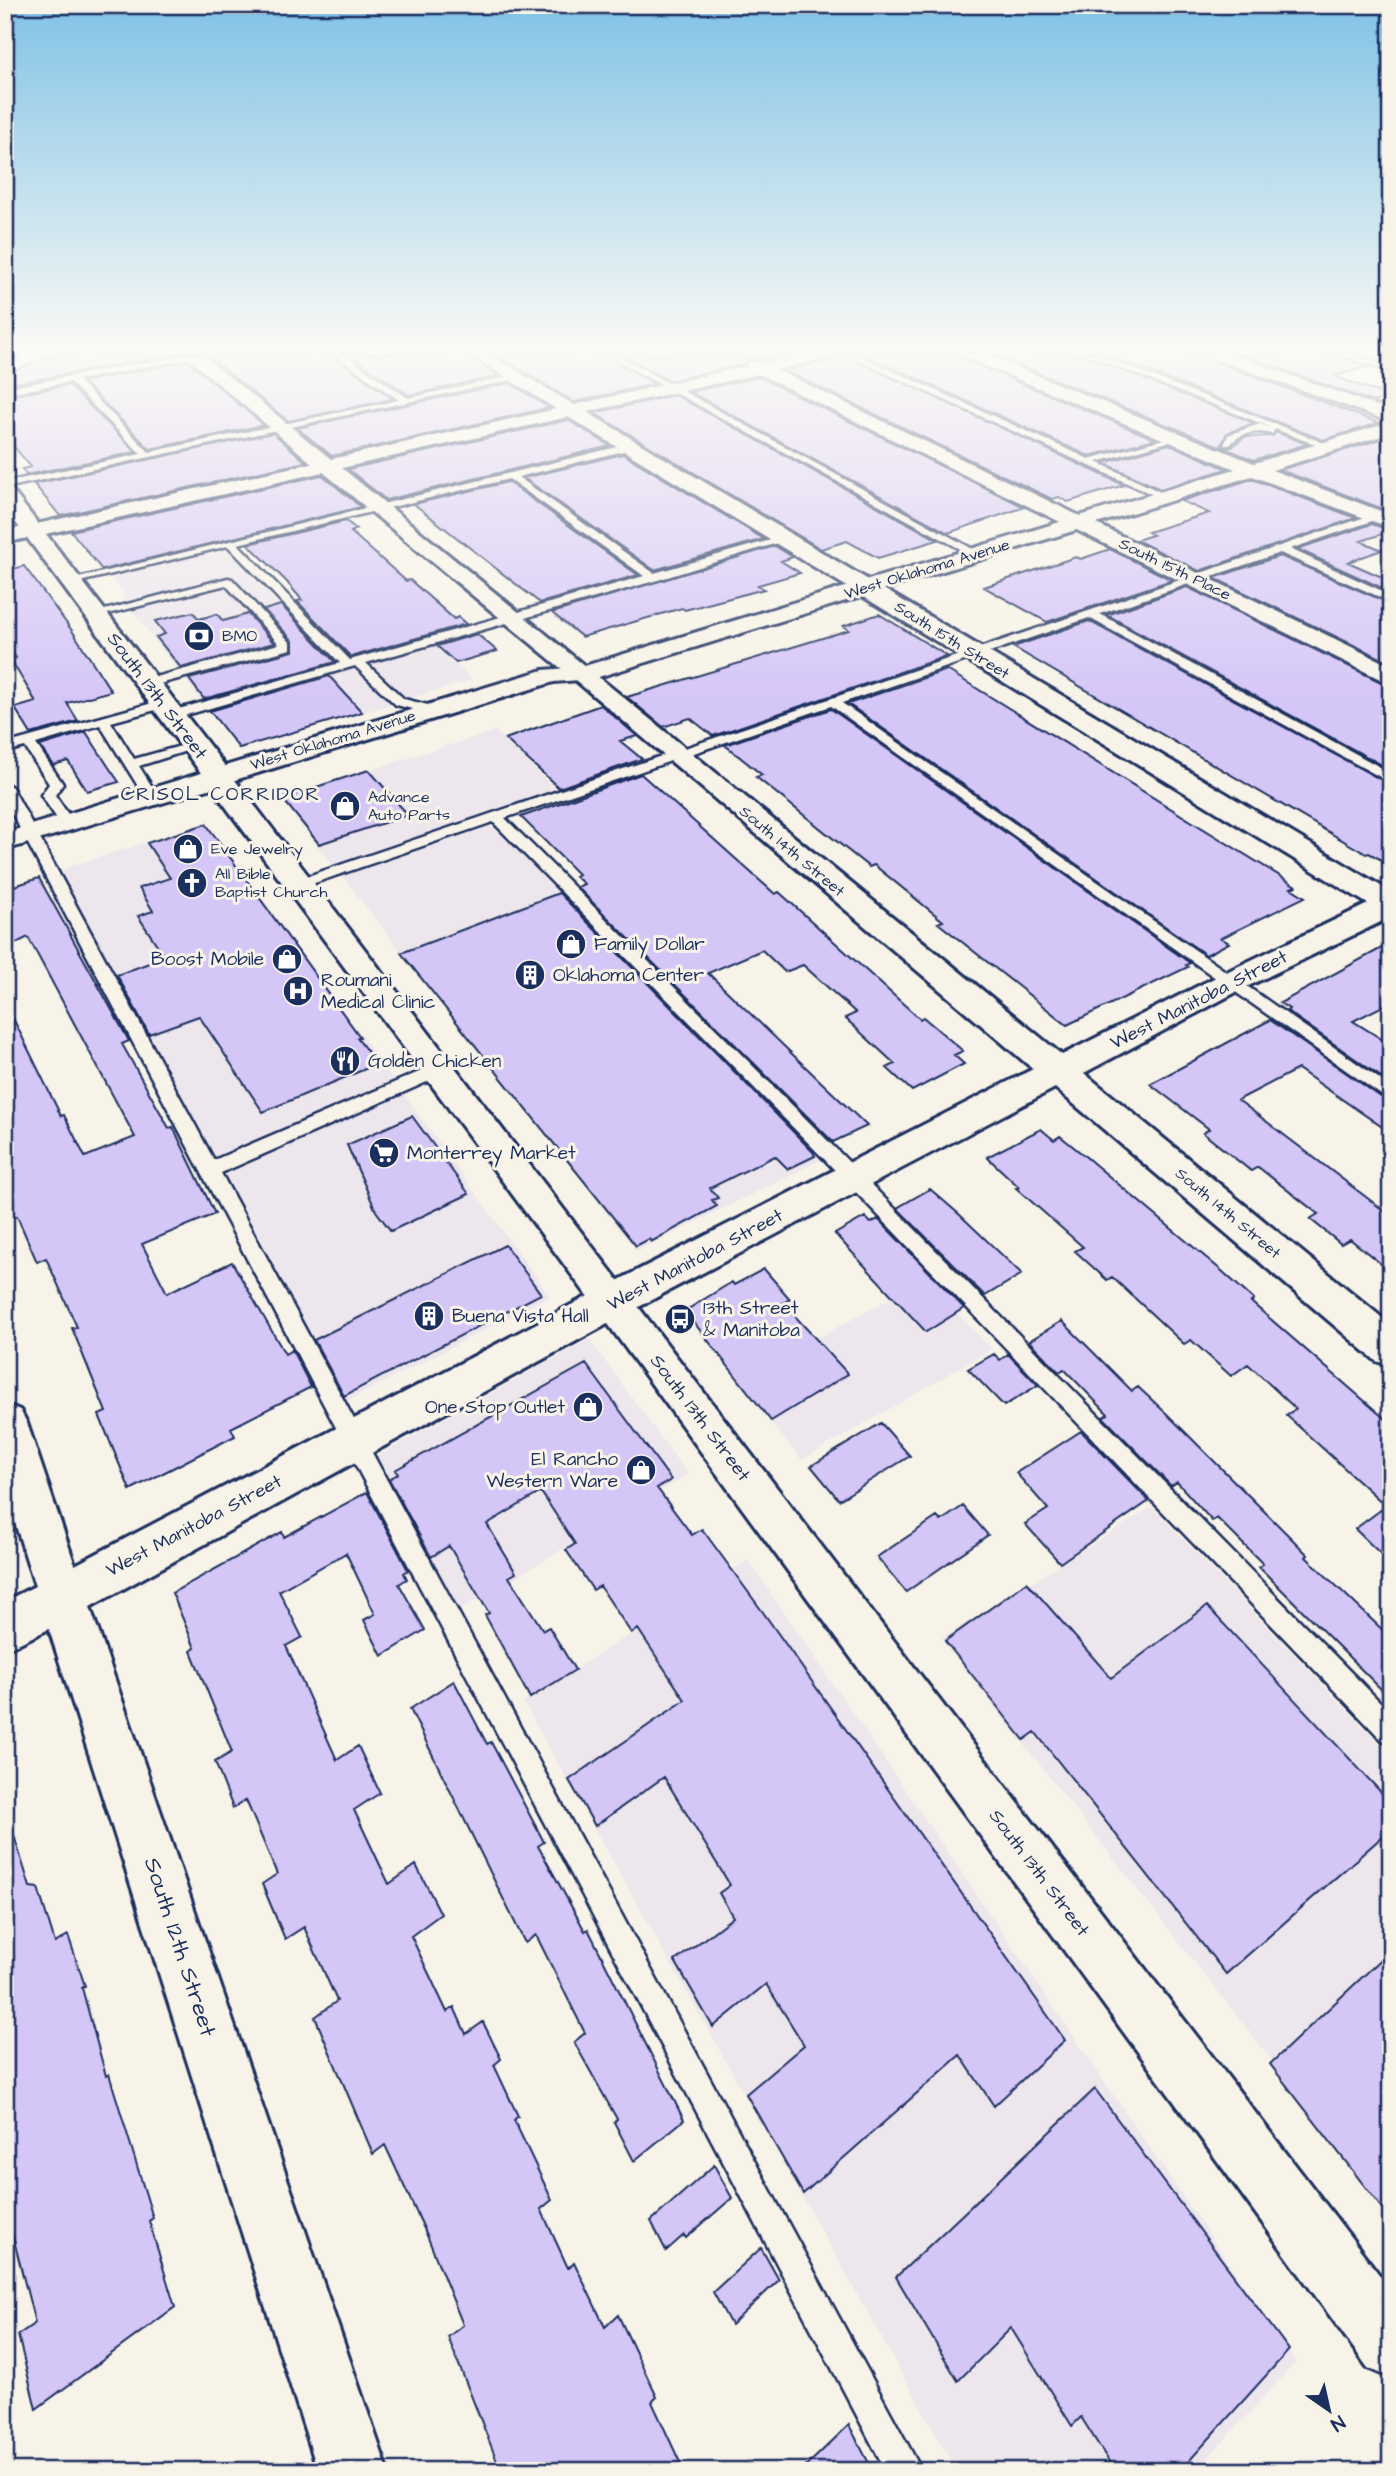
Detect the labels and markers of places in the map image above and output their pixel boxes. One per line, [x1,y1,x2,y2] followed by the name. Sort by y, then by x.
[182,619,216,653] bank icon: BMO
[222,625,258,647] place label: BMO
[368,786,450,826] place label: Advance Auto Parts
[328,789,362,823] shop icon: Advance Auto Parts
[171,832,205,866] shop icon: Eve Jewelry
[211,838,303,861] place label: Eve Jewelry
[215,863,328,903] place label: All Bible Baptist Church
[175,866,209,900] church icon: All Bible Baptist Church
[554,927,588,961] shop icon: Family Dollar
[594,931,705,959] place label: Family Dollar
[270,942,304,976] shop icon: Boost Mobile
[151,946,264,973] place label: Boost Mobile
[513,958,547,992] building icon: Oklahoma Center
[553,962,704,989] place label: Oklahoma Center
[321,967,436,1016] place label: Roumani Medical Clinic
[281,974,315,1008] hospital icon: Roumani Medical Clinic
[328,1044,362,1078] restaurant icon: Golden Chicken
[368,1048,501,1075] place label: Golden Chicken
[367,1136,401,1170] supermarket icon: Monterrey Market
[407,1140,576,1168] place label: Monterrey Market
[703,1295,800,1344] place label: 13th Street & Manitoba
[412,1299,446,1333] building icon: Buena Vista Hall
[663,1302,697,1336] bus stop icon: 13th Street & Manitoba
[452,1303,589,1330] place label: Buena Vista Hall
[571,1390,605,1424] shop icon: One Stop Outlet
[425,1394,565,1421] place label: One Stop Outlet
[486,1446,618,1495] place label: El Rancho Western Ware
[624,1453,658,1487] shop icon: El Rancho Western Ware

